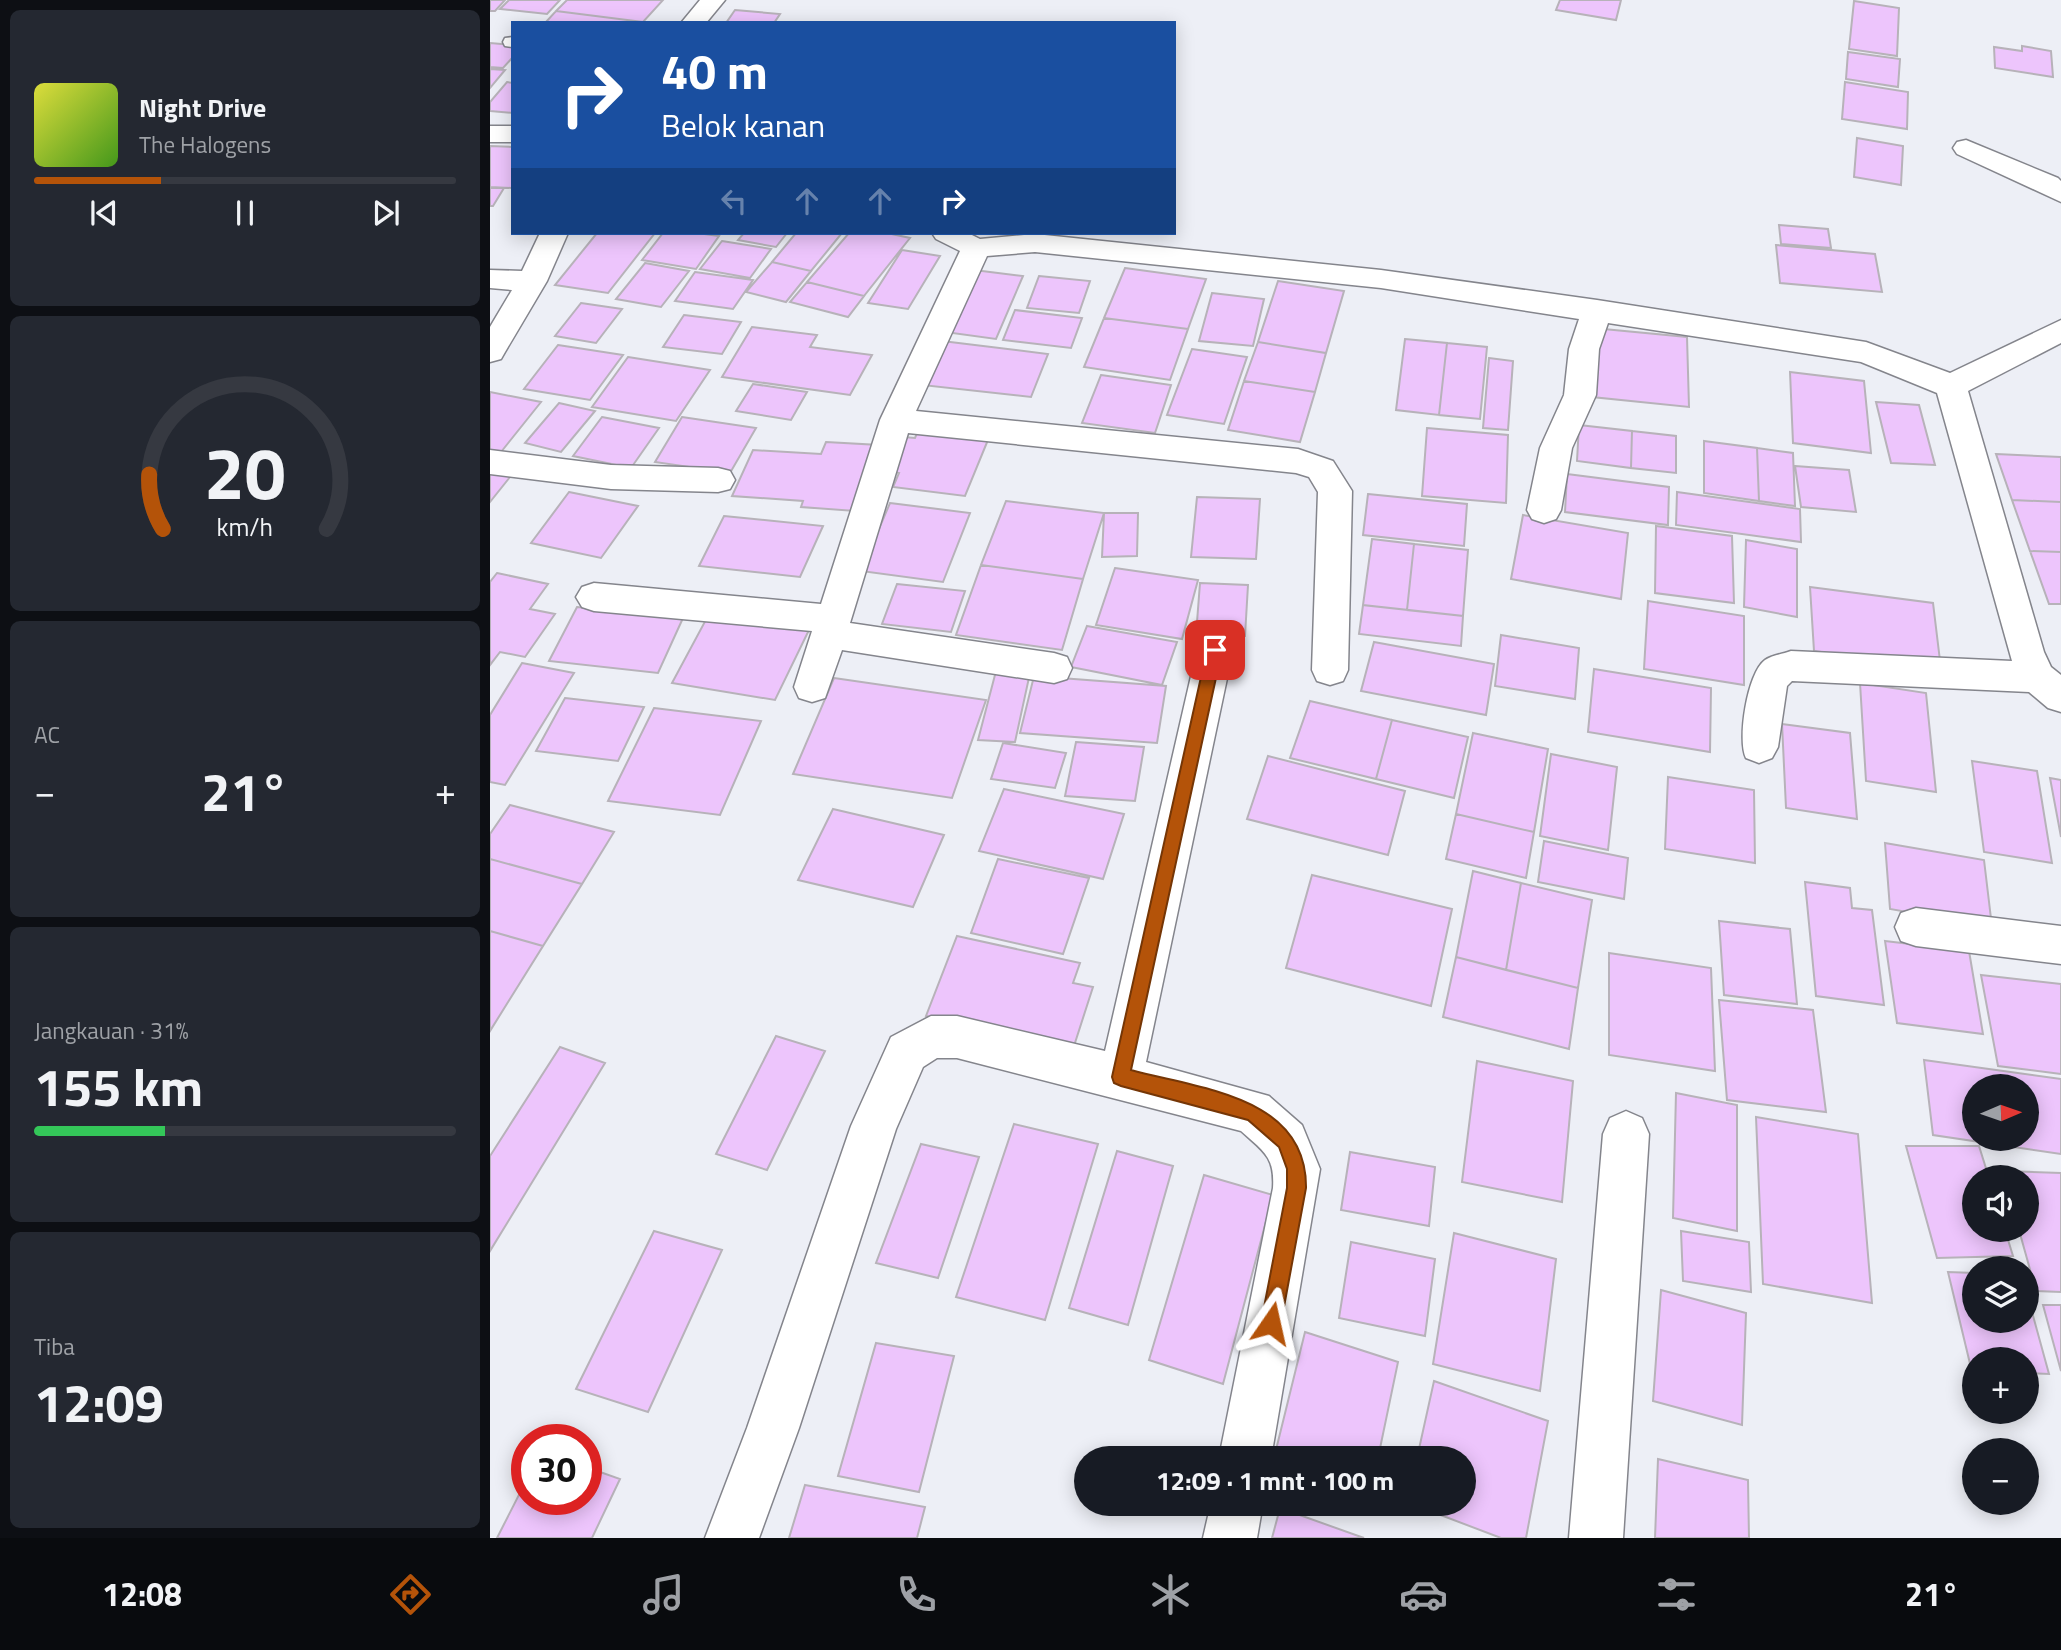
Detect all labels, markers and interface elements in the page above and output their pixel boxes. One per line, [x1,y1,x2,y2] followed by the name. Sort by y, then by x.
[661,33,768,108] text: 40 m
[546,49,637,140] icon: right
[139,88,266,127] text: Night Drive
[661,101,825,149] text: Belok kanan
[139,127,271,162] text: The Halogens
[715,182,753,220] icon: left
[788,182,826,220] icon: ahead
[861,182,899,220] icon: ahead
[934,182,972,220] icon: right
[85,194,123,232] icon: previous
[226,194,264,232] icon: pause
[367,194,405,232] icon: next
[204,418,286,528] text: 20
[217,508,273,546] text: km/h
[1185,620,1245,680] pin
[1196,631,1234,669] icon: arrive
[34,717,60,752] text: AC
[201,752,289,831] text: 21°
[34,762,55,820] text: −
[435,762,456,820] text: +
[34,1013,189,1048] text: Jangkauan · 31%
[34,1047,203,1126] text: 155 km
[1962,1074,2039,1152] north arrow
[1962,1074,2039,1515] map controls
[1962,1165,2039,1242] button: sound
[1962,1256,2039,1333] button: layers
[1234,1286,1308,1360] position arrow
[34,1329,75,1364] text: Tiba
[1962,1347,2039,1424] button: +
[34,1363,164,1442] text: 12:09
[511,1424,602,1515] speed limit sign: 30
[1962,1438,2039,1515] button: −
[1156,1461,1394,1500] text: 12:09 · 1 mnt · 100 m
[102,1570,182,1618] text: 12:08
[386,1570,435,1619] icon: directions
[639,1570,688,1619] icon: music
[892,1570,941,1619] icon: phone
[1146,1570,1195,1619] icon: climate
[1399,1570,1448,1619] icon: car
[1652,1570,1701,1619] icon: filters
[1905,1570,1959,1618] text: 21°

